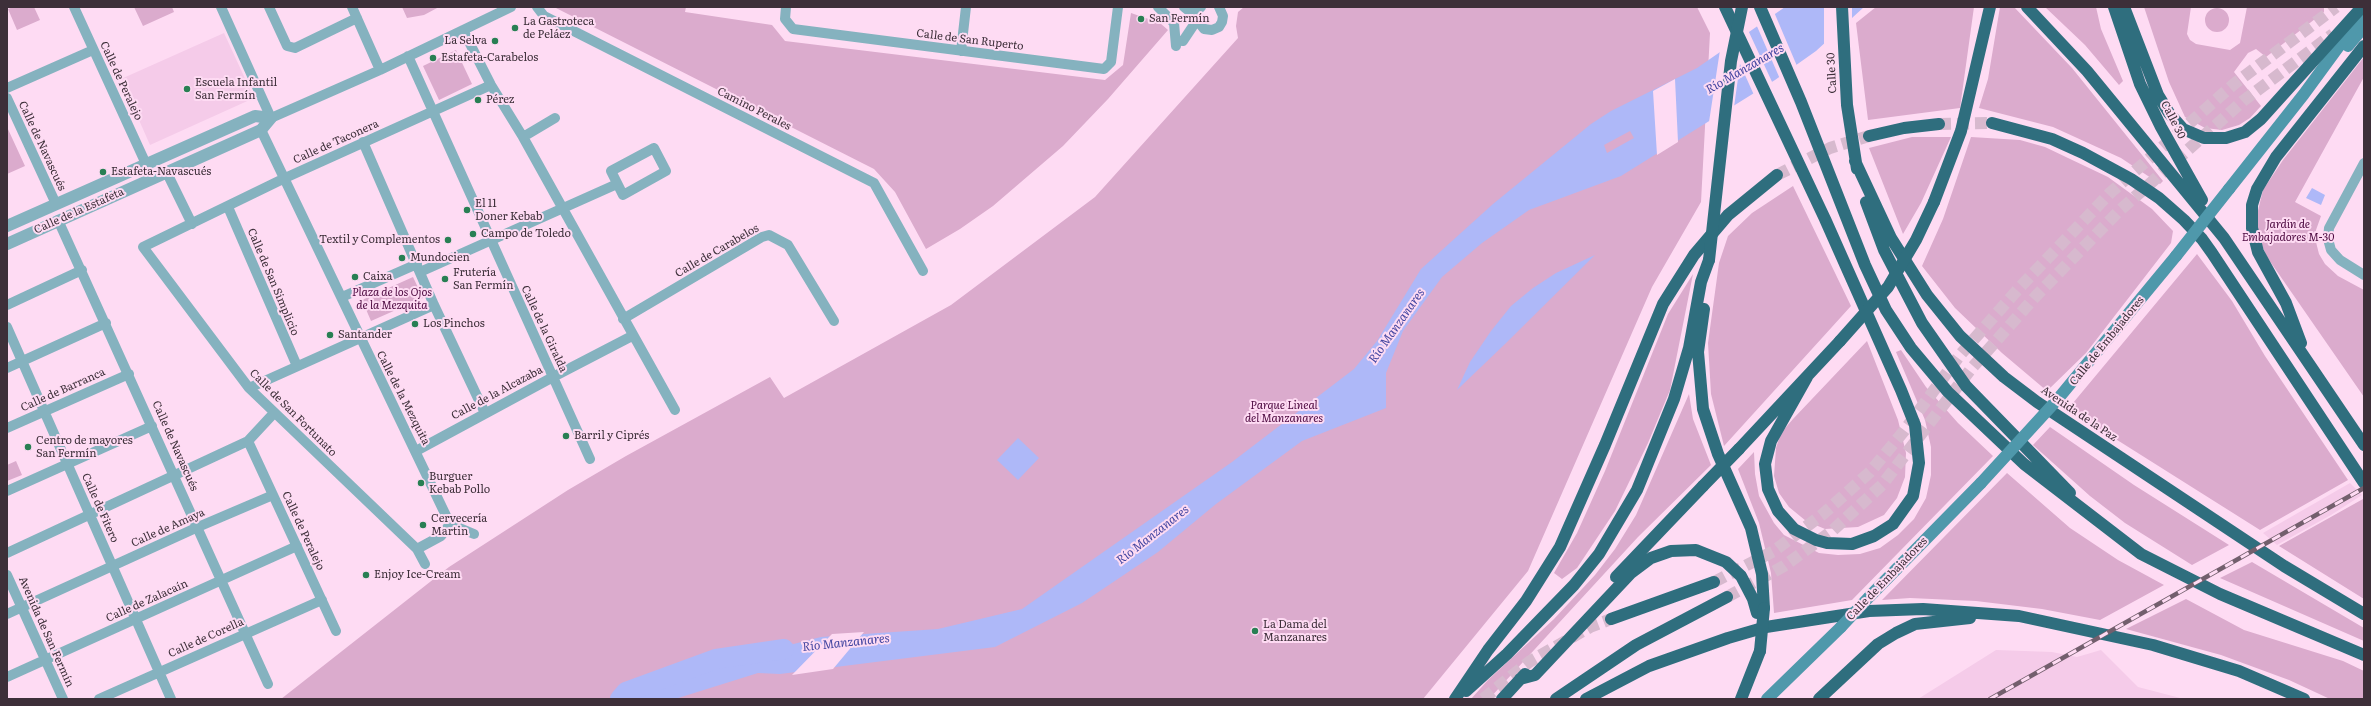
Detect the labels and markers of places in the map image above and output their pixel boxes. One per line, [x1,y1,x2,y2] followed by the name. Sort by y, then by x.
[1149,12,1210,26] place label: San Fermín
[1136,14,1146,24] marker: San Fermín
[523,15,594,41] place label: La Gastroteca de Peláez
[510,23,520,33] marker: La Gastroteca de Peláez
[444,34,487,48] place label: La Selva
[490,36,500,46] marker: La Selva
[441,51,538,65] place label: Estafeta-Carabelos
[428,53,438,63] marker: Estafeta-Carabelos
[195,76,277,102] place label: Escuela Infantil San Fermín
[182,84,192,94] marker: Escuela Infantil San Fermín
[486,93,514,107] place label: Pérez
[473,95,483,105] marker: Pérez
[111,165,211,179] place label: Estafeta-Navascués
[98,167,108,177] marker: Estafeta-Navascués
[475,197,542,223] place label: El 11 Doner Kebab
[462,205,472,215] marker: El 11 Doner Kebab
[481,227,571,241] place label: Campo de Toledo
[468,229,478,239] marker: Campo de Toledo
[319,233,440,247] place label: Textil y Complementos
[443,235,453,245] marker: Textil y Complementos
[410,251,470,265] place label: Mundocien
[397,253,407,263] marker: Mundocien
[453,266,514,292] place label: Frutería San Fermín
[363,270,392,284] place label: Caixa
[350,272,360,282] marker: Caixa
[440,274,450,284] marker: Frutería San Fermín
[423,317,485,331] place label: Los Pinchos
[410,319,420,329] marker: Los Pinchos
[338,328,392,342] place label: Santander
[325,330,335,340] marker: Santander
[574,429,649,443] place label: Barril y Ciprés
[561,431,571,441] marker: Barril y Ciprés
[36,434,133,460] place label: Centro de mayores San Fermín
[23,442,33,452] marker: Centro de mayores San Fermín
[429,470,490,496] place label: Burguer Kebab Pollo
[416,478,426,488] marker: Burguer Kebab Pollo
[431,512,487,538] place label: Cervecería Martin
[418,520,428,530] marker: Cervecería Martin
[374,568,461,582] place label: Enjoy Ice-Cream
[361,570,371,580] marker: Enjoy Ice-Cream
[1263,618,1327,644] place label: La Dama del Manzanares
[1250,626,1260,636] marker: La Dama del Manzanares

